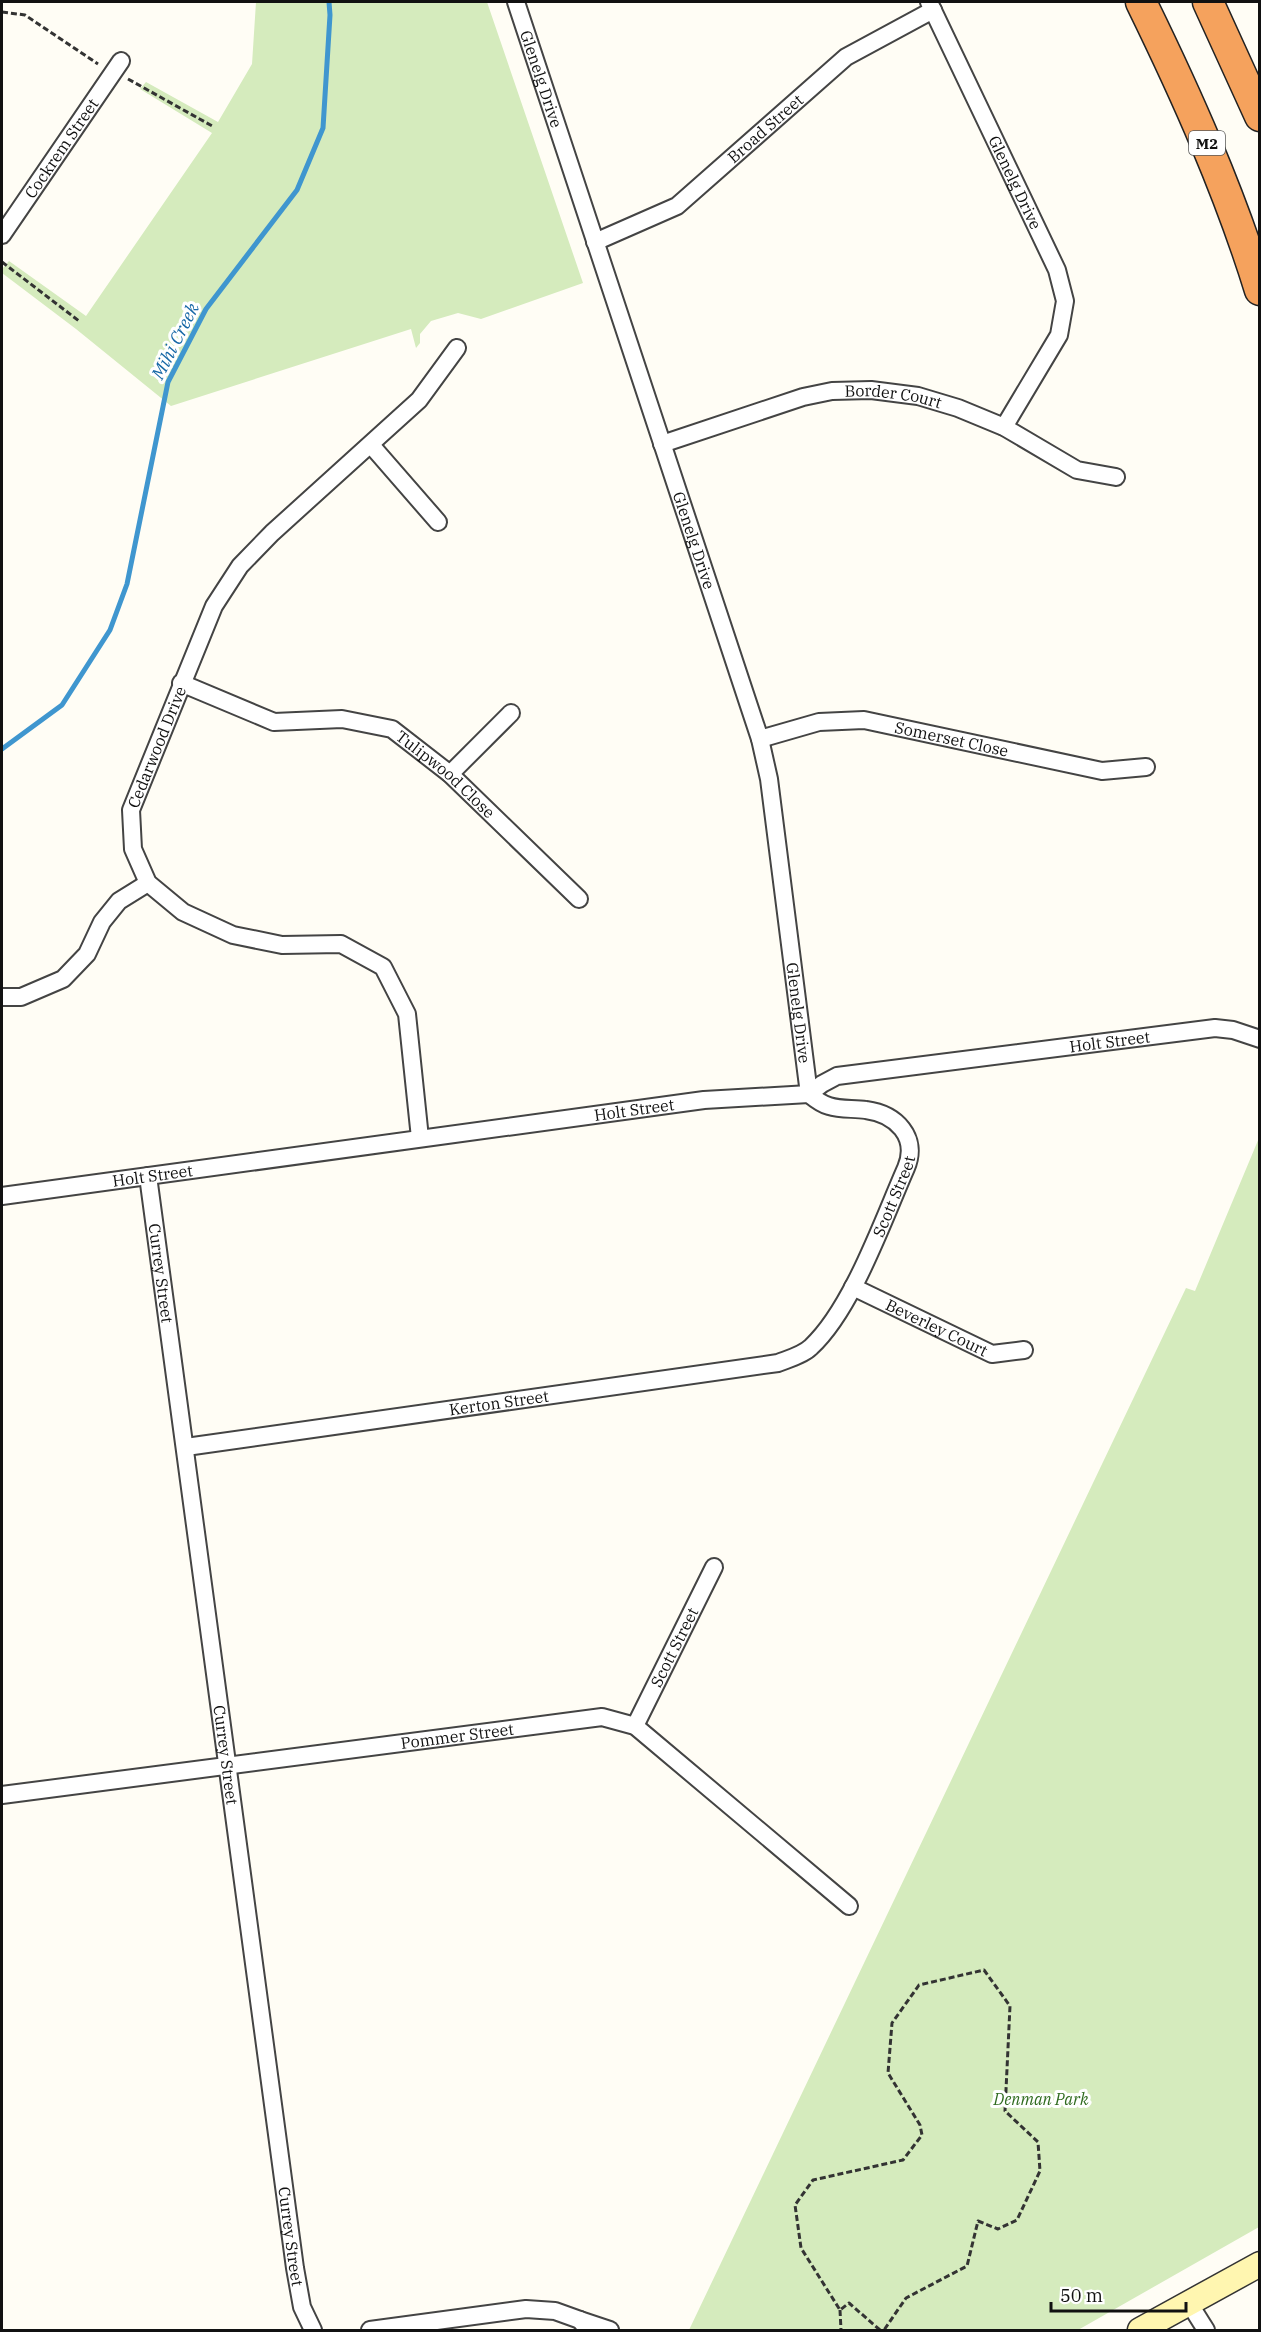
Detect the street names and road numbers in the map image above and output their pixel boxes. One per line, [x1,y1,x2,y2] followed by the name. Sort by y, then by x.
[516,28,567,130] street label: Glenelg Drive
[723,89,807,167] street label: Broad Street
[20,94,103,202] street label: Cockrem Street
[1189,131,1225,155] road number: M2
[984,132,1046,233] street label: Glenelg Drive
[844,380,945,413] street label: Border Court
[669,489,720,592] street label: Glenelg Drive
[123,683,190,811] street label: Cedarwood Drive
[893,717,1010,761] street label: Somerset Close
[392,726,499,822] street label: Tulipwood Close
[782,961,815,1064] street label: Glenelg Drive
[1068,1026,1151,1056] street label: Holt Street
[593,1094,676,1125] street label: Holt Street
[868,1154,919,1240] street label: Scott Street
[111,1160,194,1191] street label: Holt Street
[144,1222,178,1324] street label: Currey Street
[882,1294,991,1361] street label: Beverley Court
[448,1386,550,1420] street label: Kerton Street
[646,1604,702,1690] street label: Scott Street
[209,1704,243,1806] street label: Currey Street
[400,1719,515,1753] street label: Pommer Street
[274,2185,308,2288] street label: Currey Street

